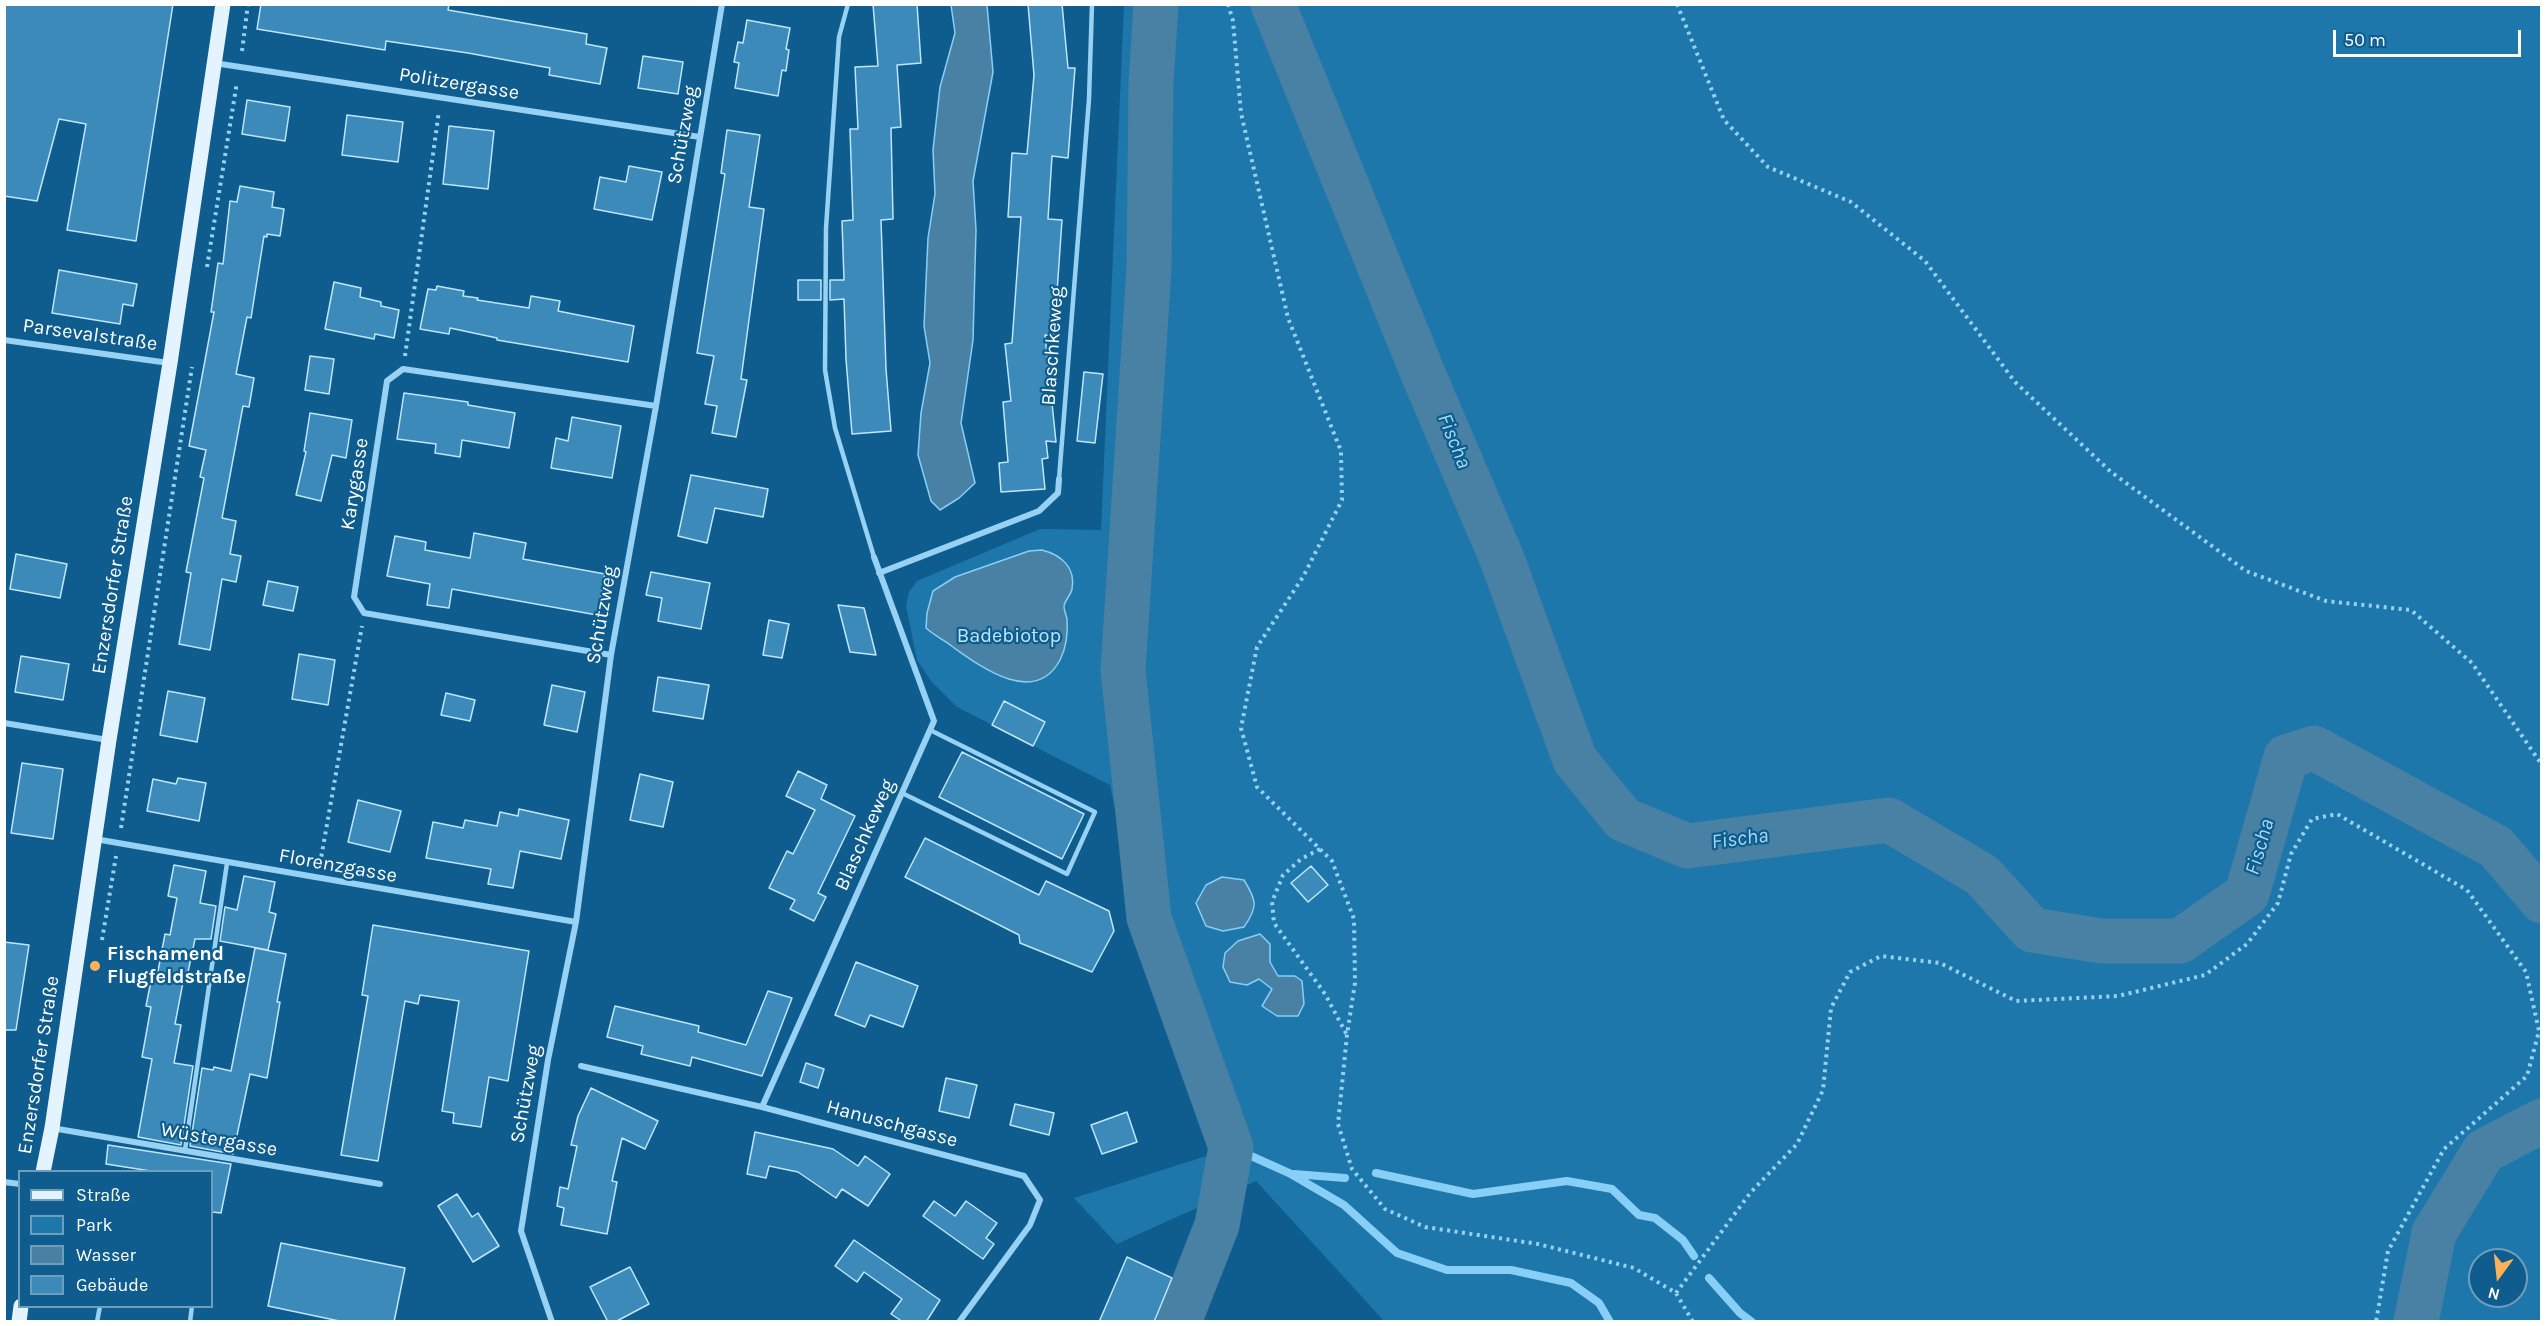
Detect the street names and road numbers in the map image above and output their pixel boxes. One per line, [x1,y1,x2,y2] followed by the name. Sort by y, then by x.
[397,63,521,105] street label: Politzergasse
[663,84,703,186] street label: Schützweg
[1037,286,1069,406] street label: Blaschkeweg
[21,314,159,356] street label: Parsevalstraße
[336,436,374,532] street label: Karygasse
[87,494,139,676] street label: Enzersdorfer Straße
[582,564,622,666] street label: Schützweg
[830,776,900,894] street label: Blaschkeweg
[277,844,399,888] street label: Florenzgasse
[13,974,65,1156] street label: Enzersdorfer Straße
[506,1043,546,1145] street label: Schützweg
[824,1095,960,1153] street label: Hanuschgasse
[159,1118,279,1162] street label: Wüstergasse

